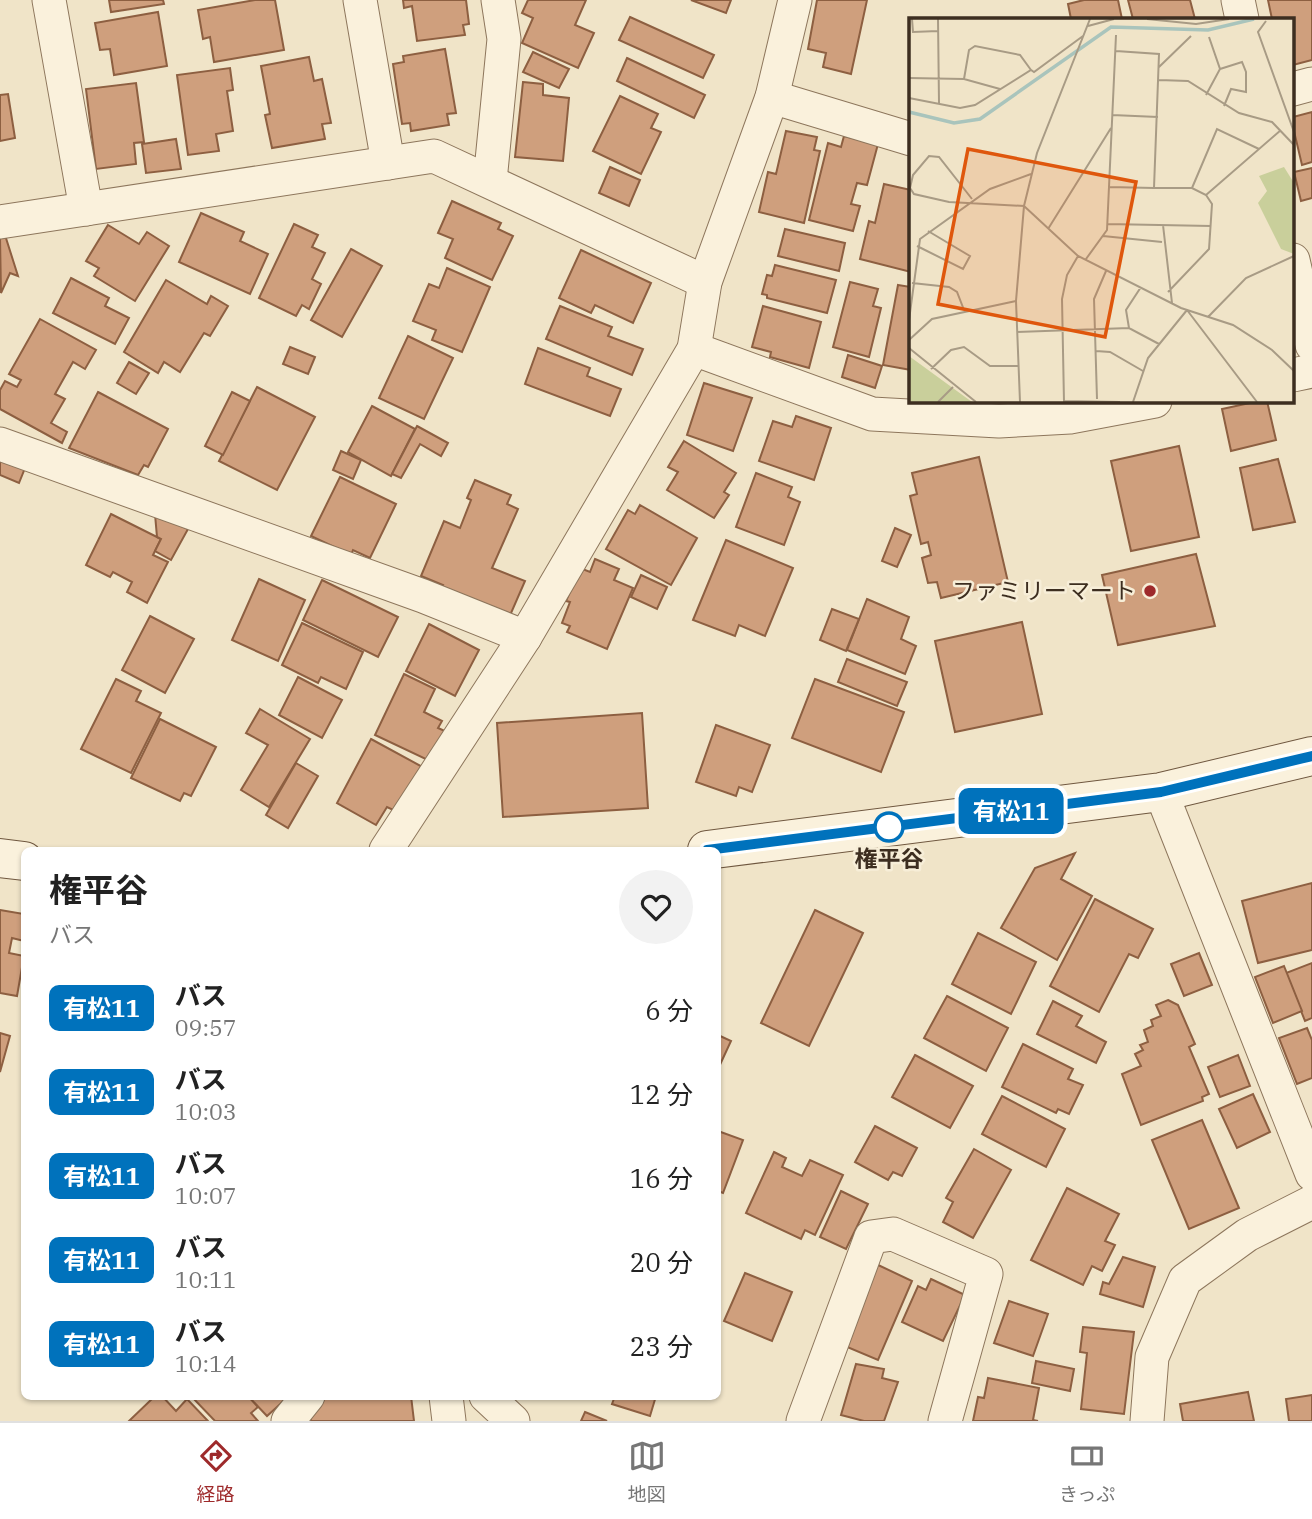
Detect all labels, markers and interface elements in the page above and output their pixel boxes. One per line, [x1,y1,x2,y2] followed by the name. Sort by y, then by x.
[909,18,1294,402] inset map
[952,575,1136,605] place label: ファミリーマート
[1142,583,1158,599] marker: ファミリーマート
[962,788,1060,834] line badge: 有松11
[973,795,1049,827] text: 有松11
[874,812,904,842] marker: 権平谷
[855,843,924,873] place label: 権平谷
[49,868,148,911] text: 権平谷
[619,870,693,944] button: heart
[49,919,95,949] text: バス
[175,978,227,1012] text: バス
[63,992,140,1024] text: 有松11
[645,993,693,1027] text: 6 分
[175,1012,237,1042] text: 09:57
[175,1062,227,1096] text: バス
[63,1076,140,1108] text: 有松11
[630,1077,693,1111] text: 12 分
[175,1096,237,1126] text: 10:03
[175,1146,227,1180] text: バス
[63,1160,140,1192] text: 有松11
[630,1161,693,1195] text: 16 分
[175,1180,237,1210] text: 10:07
[175,1230,227,1264] text: バス
[63,1244,140,1276] text: 有松11
[630,1245,693,1279] text: 20 分
[175,1264,237,1294] text: 10:11
[175,1314,227,1348] text: バス
[63,1328,140,1360] text: 有松11
[630,1329,693,1363] text: 23 分
[175,1348,237,1378] text: 10:14
[197,1437,235,1506] tab: 経路
[628,1437,666,1506] tab: 地図
[1059,1437,1115,1506] tab: きっぷ

